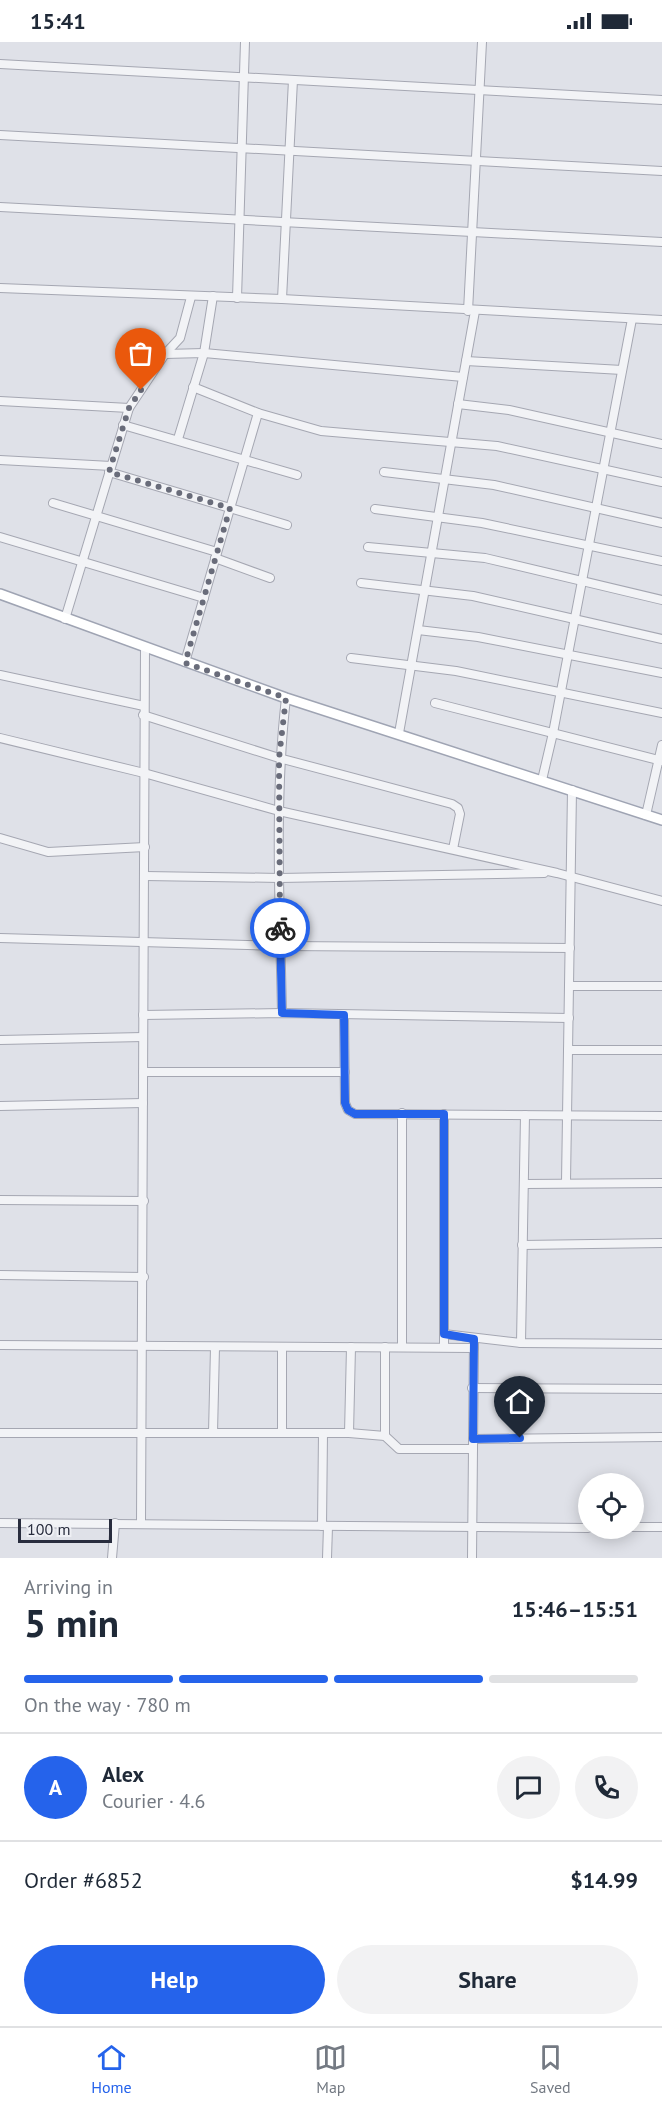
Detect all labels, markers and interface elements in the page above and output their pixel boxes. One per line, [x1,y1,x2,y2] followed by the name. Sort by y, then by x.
[30,7,86,35] text: 15:41
[115,328,166,390] pin
[124,337,157,370] icon: bag
[250,898,310,958] courier
[264,912,297,945] icon: bike
[494,1376,545,1438] pin
[503,1385,536,1418] icon: home
[578,1473,644,1539] map controls
[578,1473,644,1539] button: locate
[18,1516,112,1544] scale bar
[27,1519,70,1539] text: 100 m
[24,1574,113,1600] text: Arriving in
[512,1595,638,1623] text: 15:46–15:51
[24,1597,119,1648] text: 5 min
[24,1692,191,1718] text: On the way · 780 m
[497,1756,560,1819] button: chat
[575,1756,638,1819] button: phone
[102,1760,144,1788] text: Alex
[49,1773,62,1801] text: A
[102,1788,205,1814] text: Courier · 4.6
[24,1866,143,1894] text: Order #6852
[570,1866,638,1894] text: $14.99
[24,1945,325,2014] button: Help
[337,1945,638,2014] button: Share
[91,2041,132,2097] tab: Home
[314,2041,347,2097] tab: Map
[530,2041,571,2097] tab: Saved

